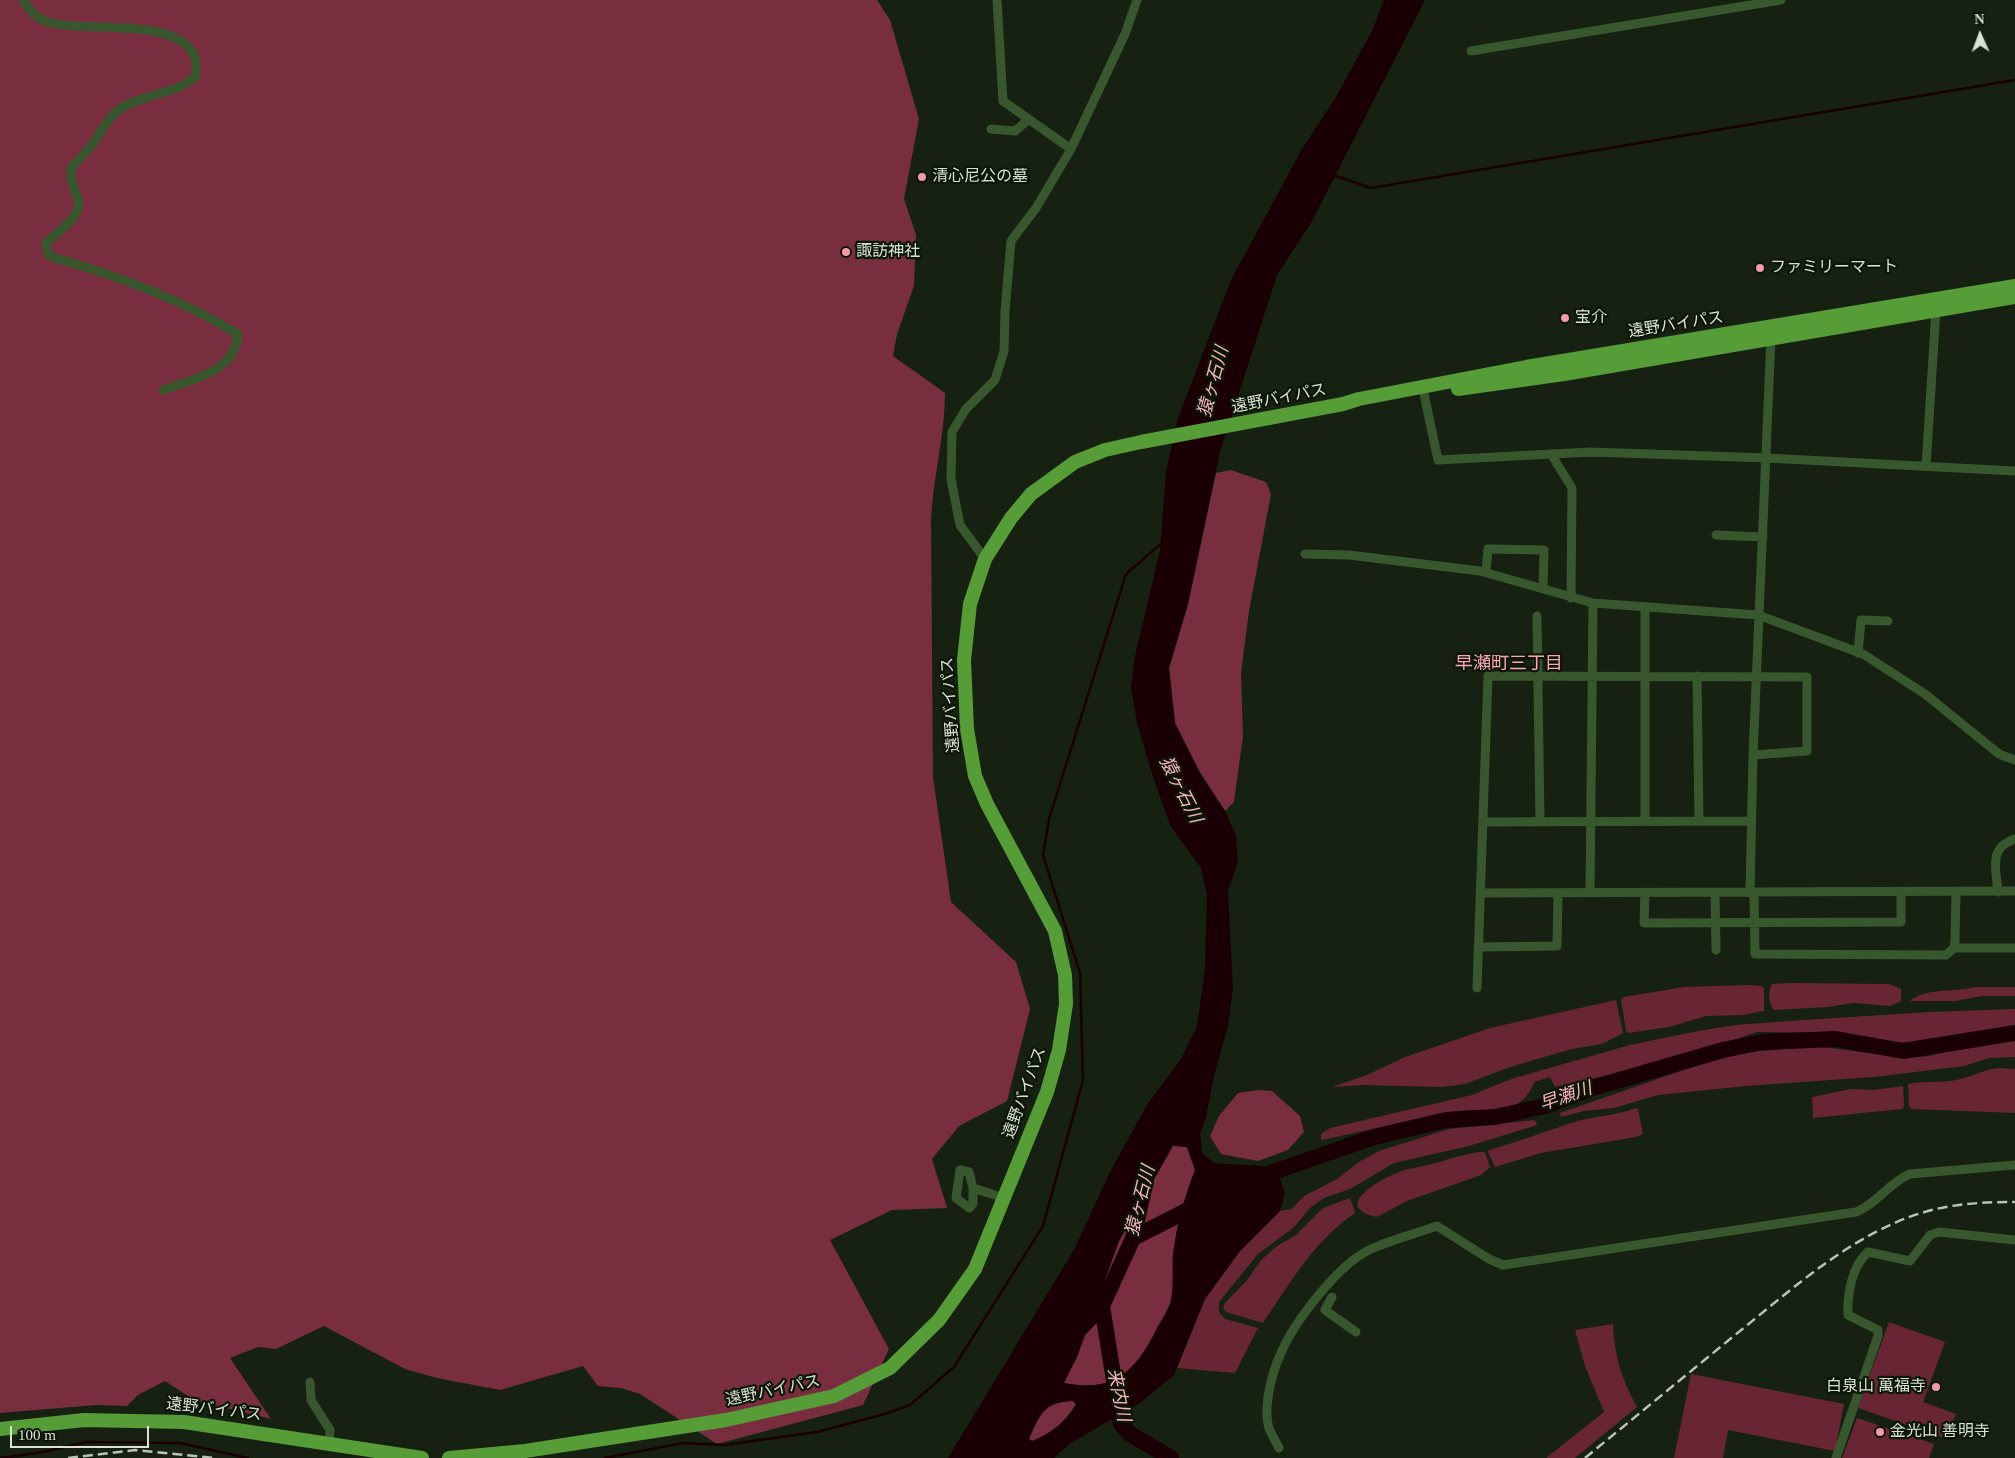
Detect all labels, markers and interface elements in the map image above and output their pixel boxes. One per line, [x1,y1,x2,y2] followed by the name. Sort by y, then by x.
[1955,10,2005,60] north arrow
[1974,12,1985,27] text: N
[932,167,1028,187] place label: 清心尼公の墓
[916,171,928,183] marker: 清心尼公の墓
[856,242,920,262] place label: 諏訪神社
[840,246,852,258] marker: 諏訪神社
[1770,258,1898,278] place label: ファミリーマート
[1754,262,1766,274] marker: ファミリーマート
[1575,308,1607,328] place label: 宝介
[1627,308,1725,342] street label: 遠野バイパス
[1559,312,1571,324] marker: 宝介
[1194,344,1234,420] water label: 猿ヶ石川
[1230,380,1328,418] street label: 遠野バイパス
[1455,653,1563,675] district label: 早瀬町三丁目
[938,656,964,754] street label: 遠野バイパス
[1154,753,1206,827] water label: 猿ヶ石川
[1000,1045,1050,1141] street label: 遠野バイパス
[1537,1078,1595,1116] water label: 早瀬川
[1122,1163,1160,1239] water label: 猿ヶ石川
[1102,1366,1134,1424] water label: 来内川
[724,1372,822,1410] street label: 遠野バイパス
[1826,1377,1926,1397] place label: 白泉山 萬福寺
[1930,1381,1942,1393] marker: 白泉山 萬福寺
[165,1395,263,1425] street label: 遠野バイパス
[12,1416,151,1448] scale bar
[1890,1422,1990,1442] place label: 金光山 善明寺
[1874,1426,1886,1438] marker: 金光山 善明寺
[18,1427,56,1443] text: 100 m

